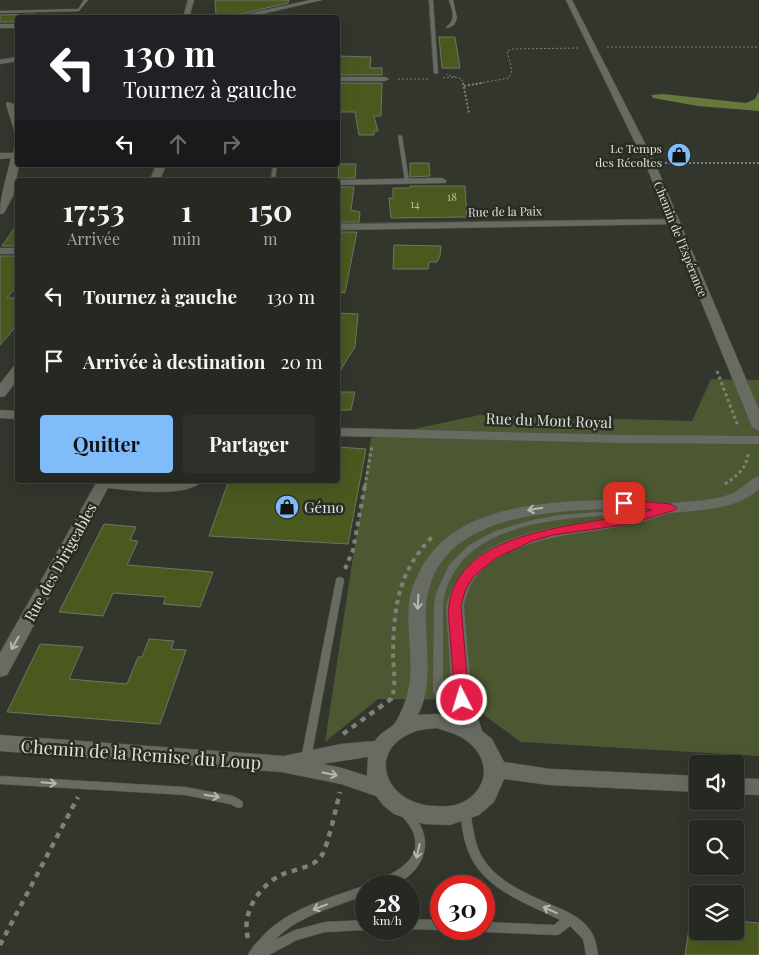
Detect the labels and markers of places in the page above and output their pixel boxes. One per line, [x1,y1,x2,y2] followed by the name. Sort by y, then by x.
[595,140,662,170] place label: Le Temps des Récoltes
[666,142,692,168] shop icon: Le Temps des Récoltes
[603,482,645,524] pin
[274,494,300,520] shop icon: Gémo
[304,497,344,517] place label: Gémo

